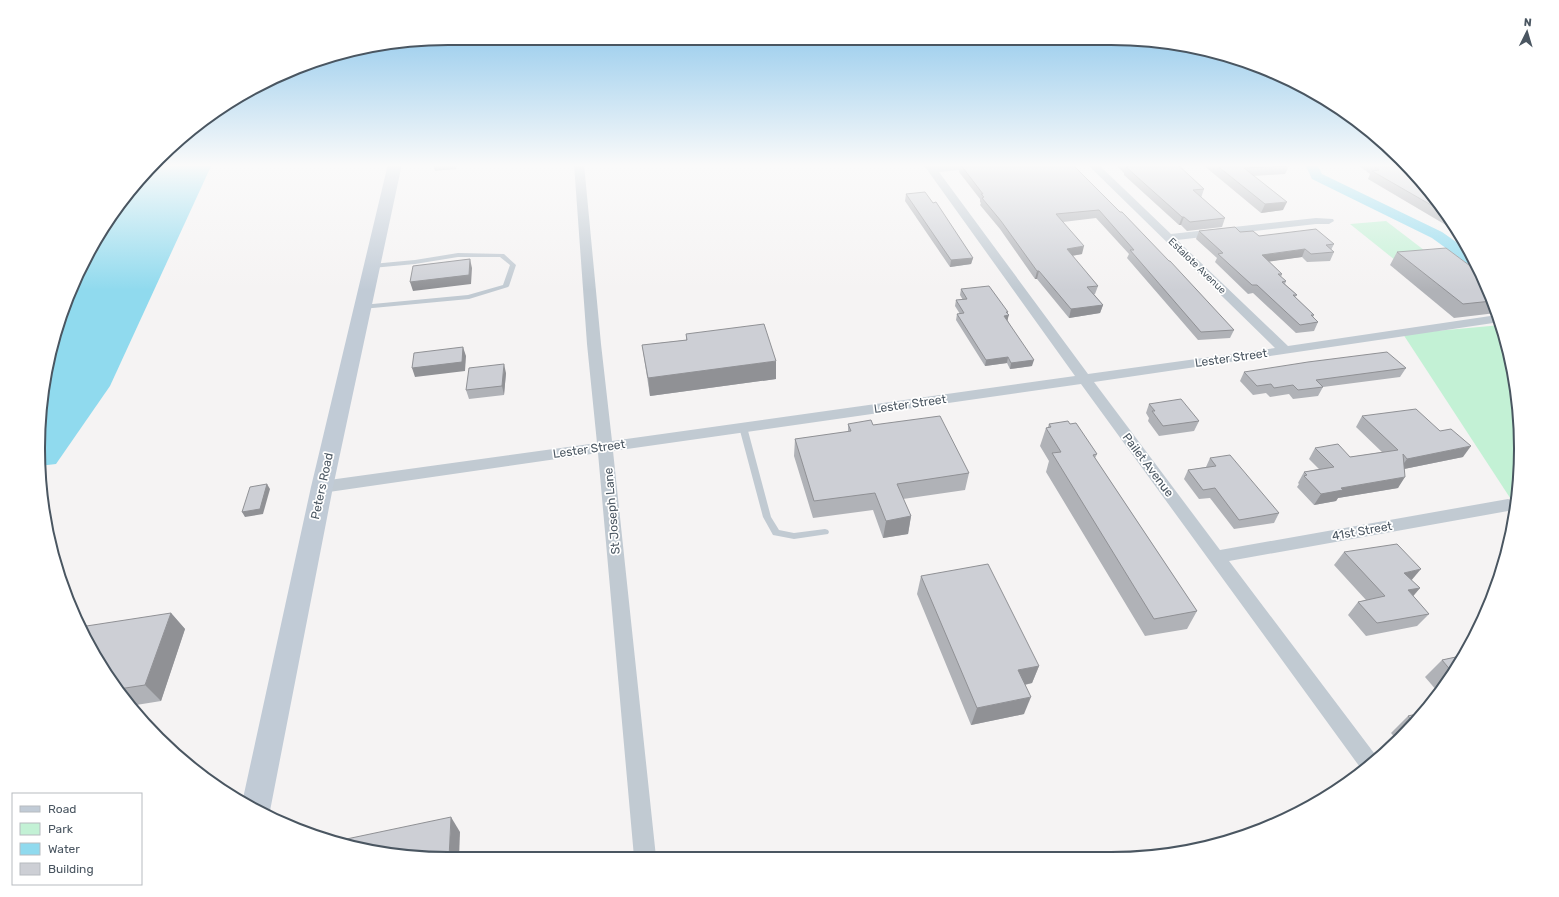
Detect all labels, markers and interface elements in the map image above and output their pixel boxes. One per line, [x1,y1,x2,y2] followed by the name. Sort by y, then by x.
[1507,12,1547,52] north arrow
[1523,16,1532,29] text: N
[1166,235,1229,297] street label: Estalote Avenue
[1194,346,1268,370] street label: Lester Street
[873,392,947,416] street label: Lester Street
[1120,430,1177,500] street label: Pailet Avenue
[552,437,626,461] street label: Lester Street
[308,451,336,521] street label: Peters Road
[601,467,623,555] street label: St Joseph Lane
[1331,519,1393,543] street label: 41st Street
[12,793,142,885] legend
[48,802,76,816] text: Road
[48,822,74,836] text: Park
[48,842,80,856] text: Water
[48,862,94,876] text: Building

